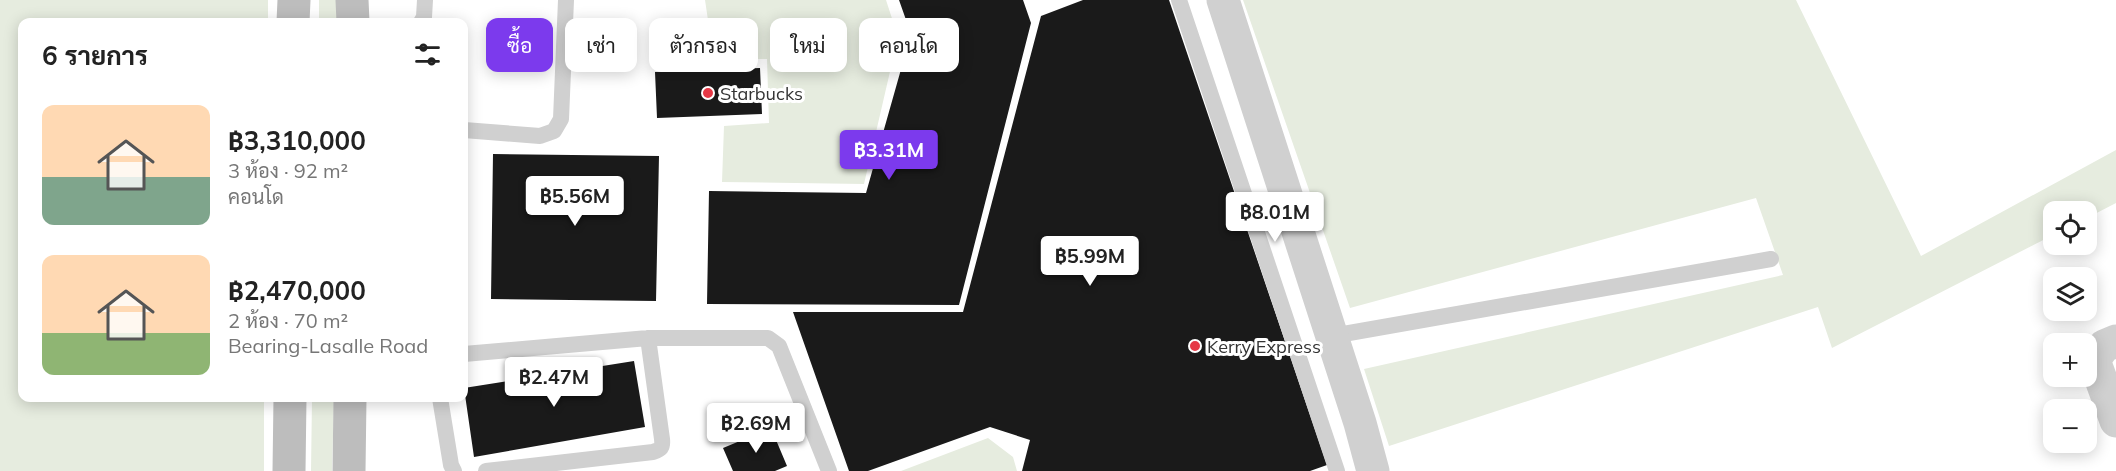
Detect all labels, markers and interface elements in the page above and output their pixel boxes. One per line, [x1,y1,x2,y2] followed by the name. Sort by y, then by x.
[486,18,553,72] chip: ซื้อ
[565,18,637,72] chip: เช่า
[649,18,758,72] chip: ตัวกรอง
[770,18,847,72] chip: ใหม่
[859,18,959,72] chip: คอนโด
[411,38,444,71] icon: filters
[42,39,148,72] text: 6 รายการ
[720,82,803,105] place label: Starbucks
[701,86,715,100] marker: Starbucks
[228,124,366,157] text: ฿3,310,000
[90,129,162,201] icon: home
[840,130,938,181] pin: ฿3.31M
[854,137,924,162] text: ฿3.31M
[228,158,348,183] text: 3 ห้อง · 92 m²
[526,176,624,227] pin: ฿5.56M
[540,183,610,208] text: ฿5.56M
[228,184,284,209] text: คอนโด
[1226,192,1324,243] pin: ฿8.01M
[1240,199,1310,224] text: ฿8.01M
[2043,201,2097,453] map controls
[2043,201,2097,255] button: locate
[1041,236,1139,287] pin: ฿5.99M
[1055,243,1125,268] text: ฿5.99M
[2043,267,2097,321] button: layers
[228,274,366,307] text: ฿2,470,000
[90,279,162,351] icon: home
[228,308,348,333] text: 2 ห้อง · 70 m²
[228,333,428,358] text: Bearing-Lasalle Road
[2043,333,2097,387] button: +
[1207,335,1321,358] place label: Kerry Express
[1188,339,1202,353] marker: Kerry Express
[505,357,603,408] pin: ฿2.47M
[519,364,589,389] text: ฿2.47M
[2043,399,2097,453] button: −
[707,403,805,454] pin: ฿2.69M
[721,410,791,435] text: ฿2.69M

